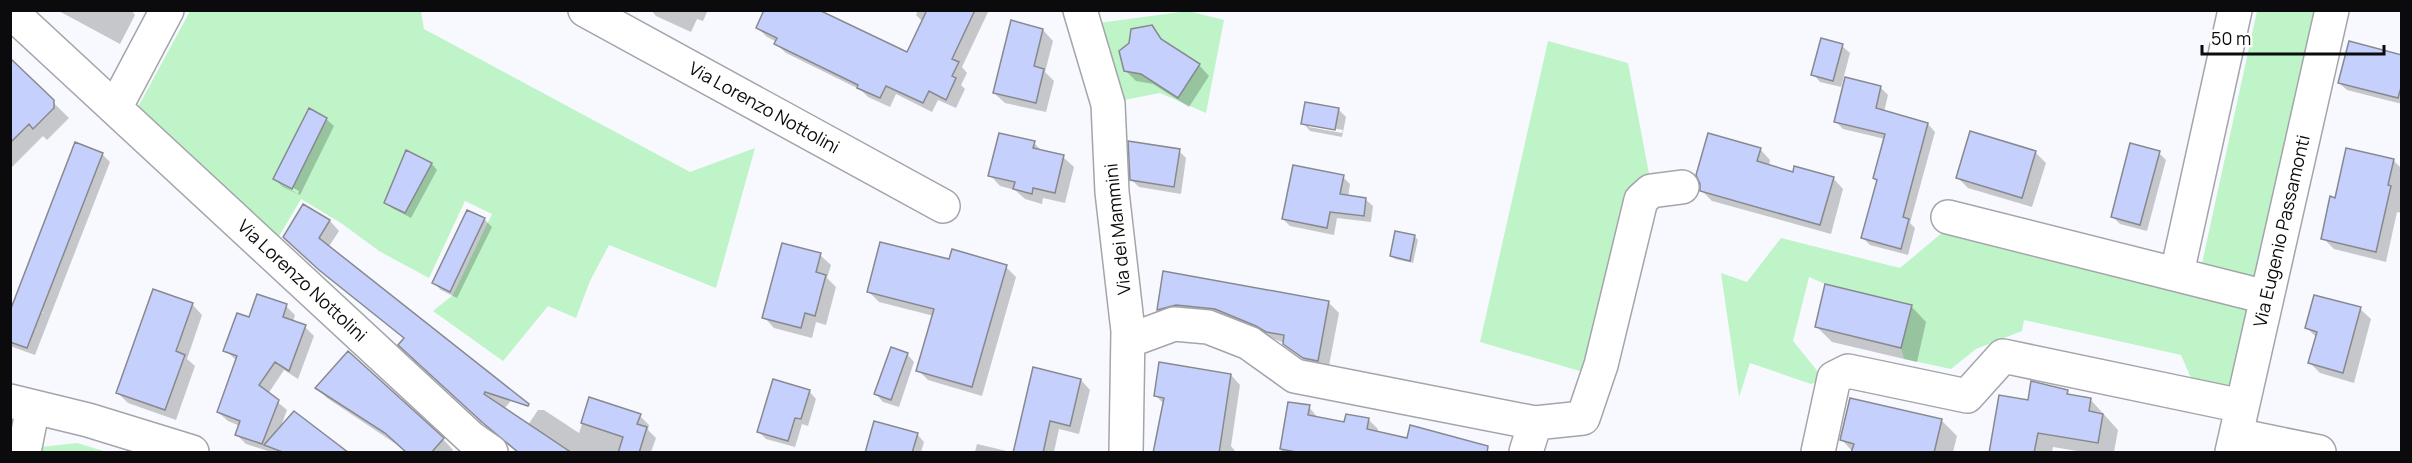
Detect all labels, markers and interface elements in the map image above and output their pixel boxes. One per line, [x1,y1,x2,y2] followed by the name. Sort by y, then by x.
[2202,18,2384,56] scale bar
[2211,26,2251,50] text: 50 m
[685,56,844,159] street label: Via Lorenzo Nottolini
[2247,132,2315,329] street label: Via Eugenio Passamonti
[1098,162,1136,296] street label: Via dei Mammini
[233,214,373,347] street label: Via Lorenzo Nottolini

